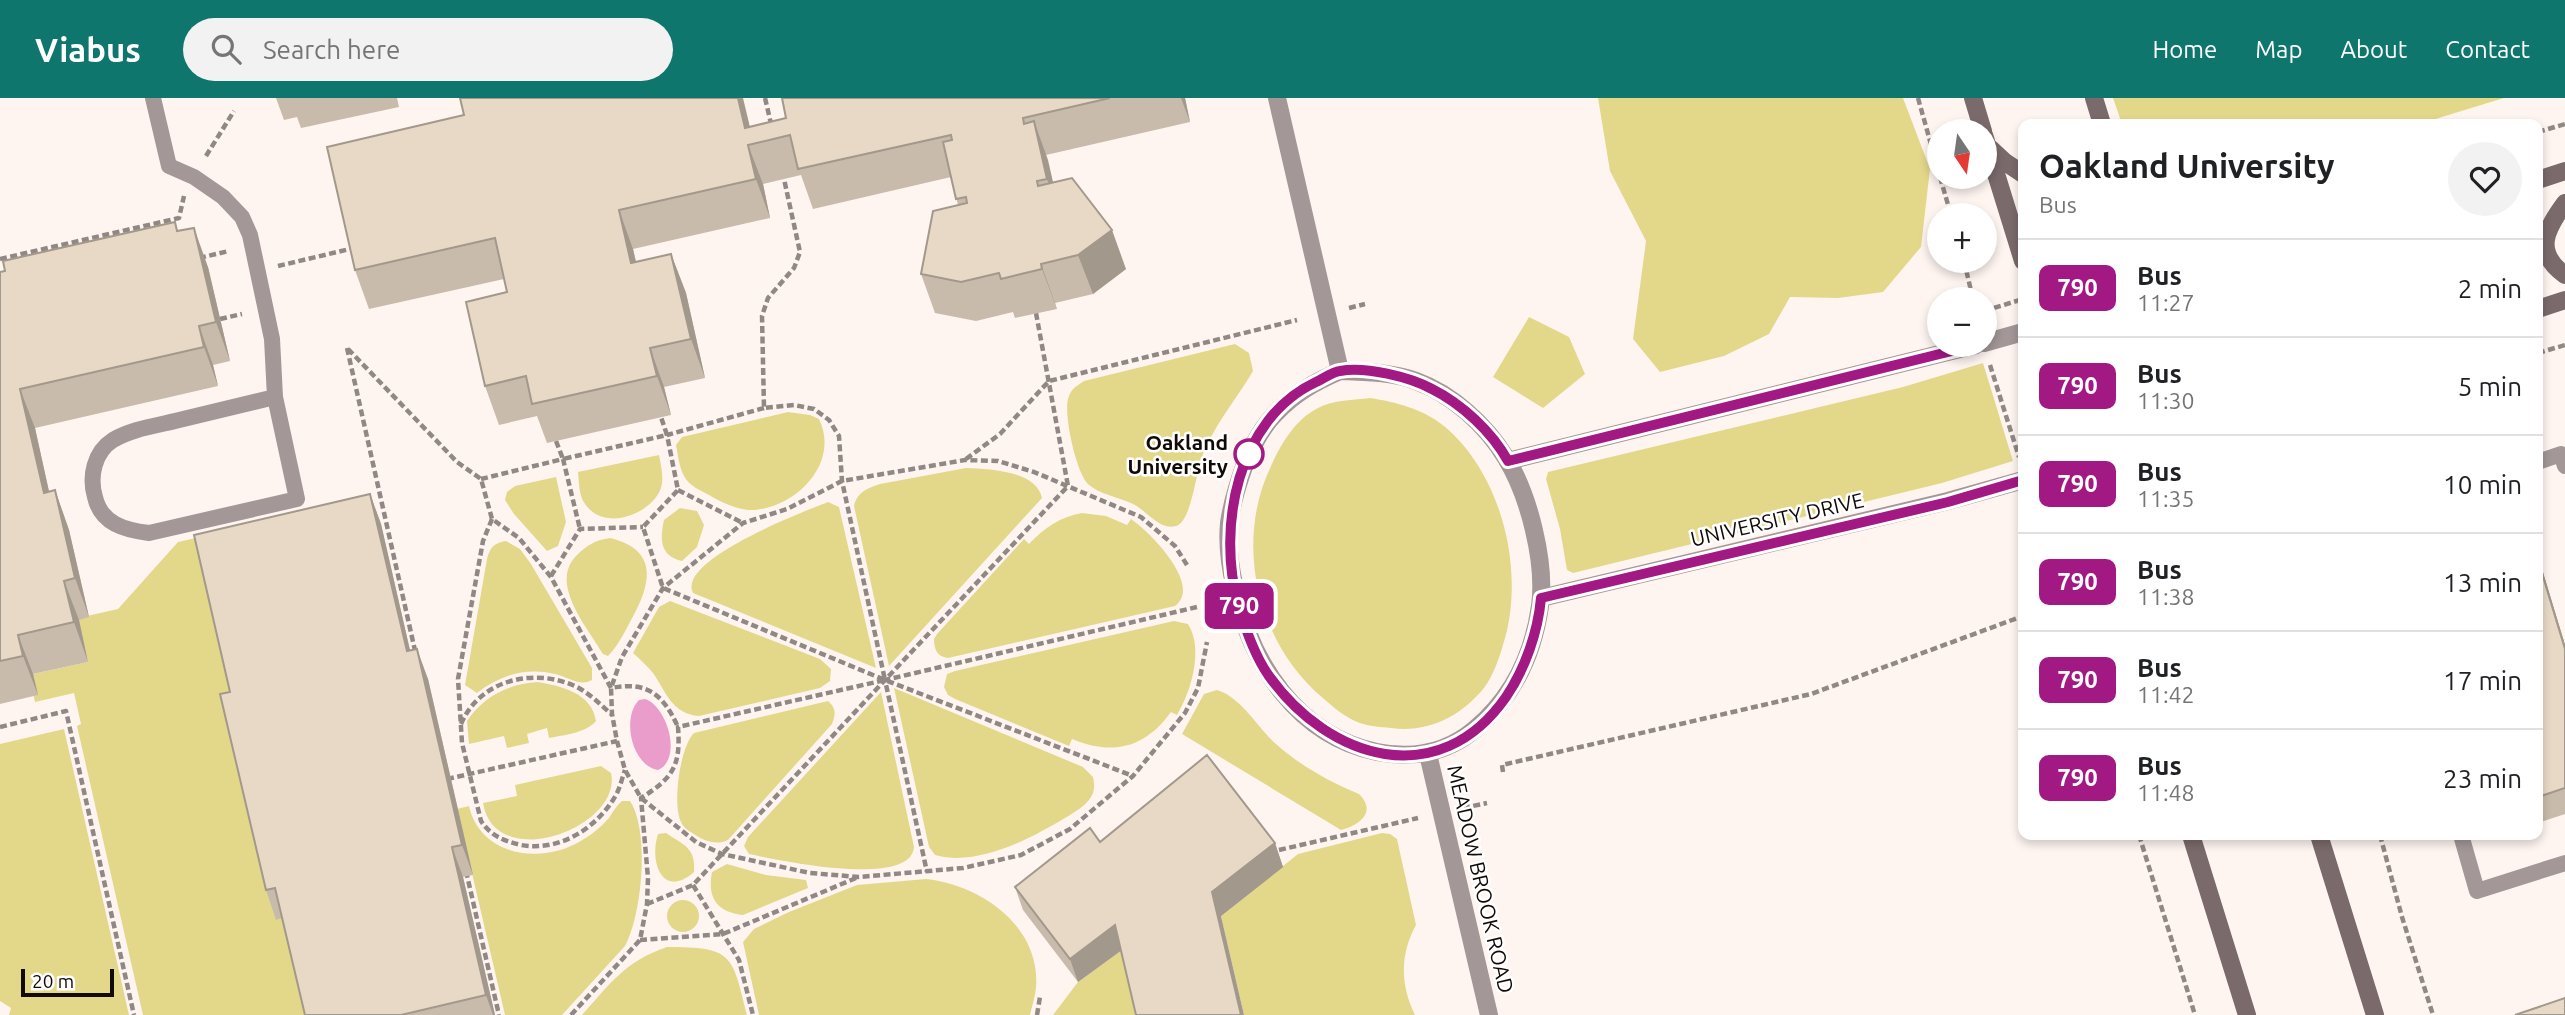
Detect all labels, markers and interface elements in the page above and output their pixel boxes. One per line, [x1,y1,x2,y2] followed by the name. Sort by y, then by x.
[183,18,673,81] search box
[207,30,245,68] icon: search
[35,31,141,68] text: Viabus
[263,35,400,64] text: Search here
[2152,36,2217,63] text: Home
[2255,36,2302,63] text: Map
[2340,36,2407,63] text: About
[2445,36,2530,63] text: Contact
[1927,119,1997,189] north arrow
[1927,119,1997,357] map controls
[2448,142,2522,216] button: heart
[2039,147,2334,184] text: Oakland University
[2039,192,2077,217] text: Bus
[1927,203,1997,273] button: +
[2137,261,2182,290] text: Bus
[2057,274,2098,301] text: 790
[2458,274,2522,303] text: 2 min
[1927,287,1997,357] button: −
[2137,290,2195,315] text: 11:27
[2137,359,2182,388] text: Bus
[2057,372,2098,399] text: 790
[2458,372,2522,401] text: 5 min
[2137,388,2195,413] text: 11:30
[1128,430,1228,478] place label: Oakland University
[1234,439,1264,469] marker: Oakland University
[2137,457,2182,486] text: Bus
[2057,470,2098,497] text: 790
[2443,470,2522,499] text: 10 min
[2137,486,2195,511] text: 11:35
[1688,487,1866,551] street label: UNIVERSITY DRIVE
[2137,555,2182,584] text: Bus
[2057,568,2098,595] text: 790
[2443,568,2522,597] text: 13 min
[1199,583,1279,629] line badge: 790
[2137,584,2195,609] text: 11:38
[1219,592,1259,619] text: 790
[2137,653,2182,682] text: Bus
[2057,666,2098,693] text: 790
[2443,666,2522,695] text: 17 min
[2137,682,2195,707] text: 11:42
[2137,751,2182,780] text: Bus
[1443,763,1519,995] street label: MEADOW BROOK ROAD
[2057,764,2098,791] text: 790
[2443,764,2522,793] text: 23 min
[2137,780,2195,805] text: 11:48
[21,966,114,998] scale bar
[32,970,74,992] text: 20 m

